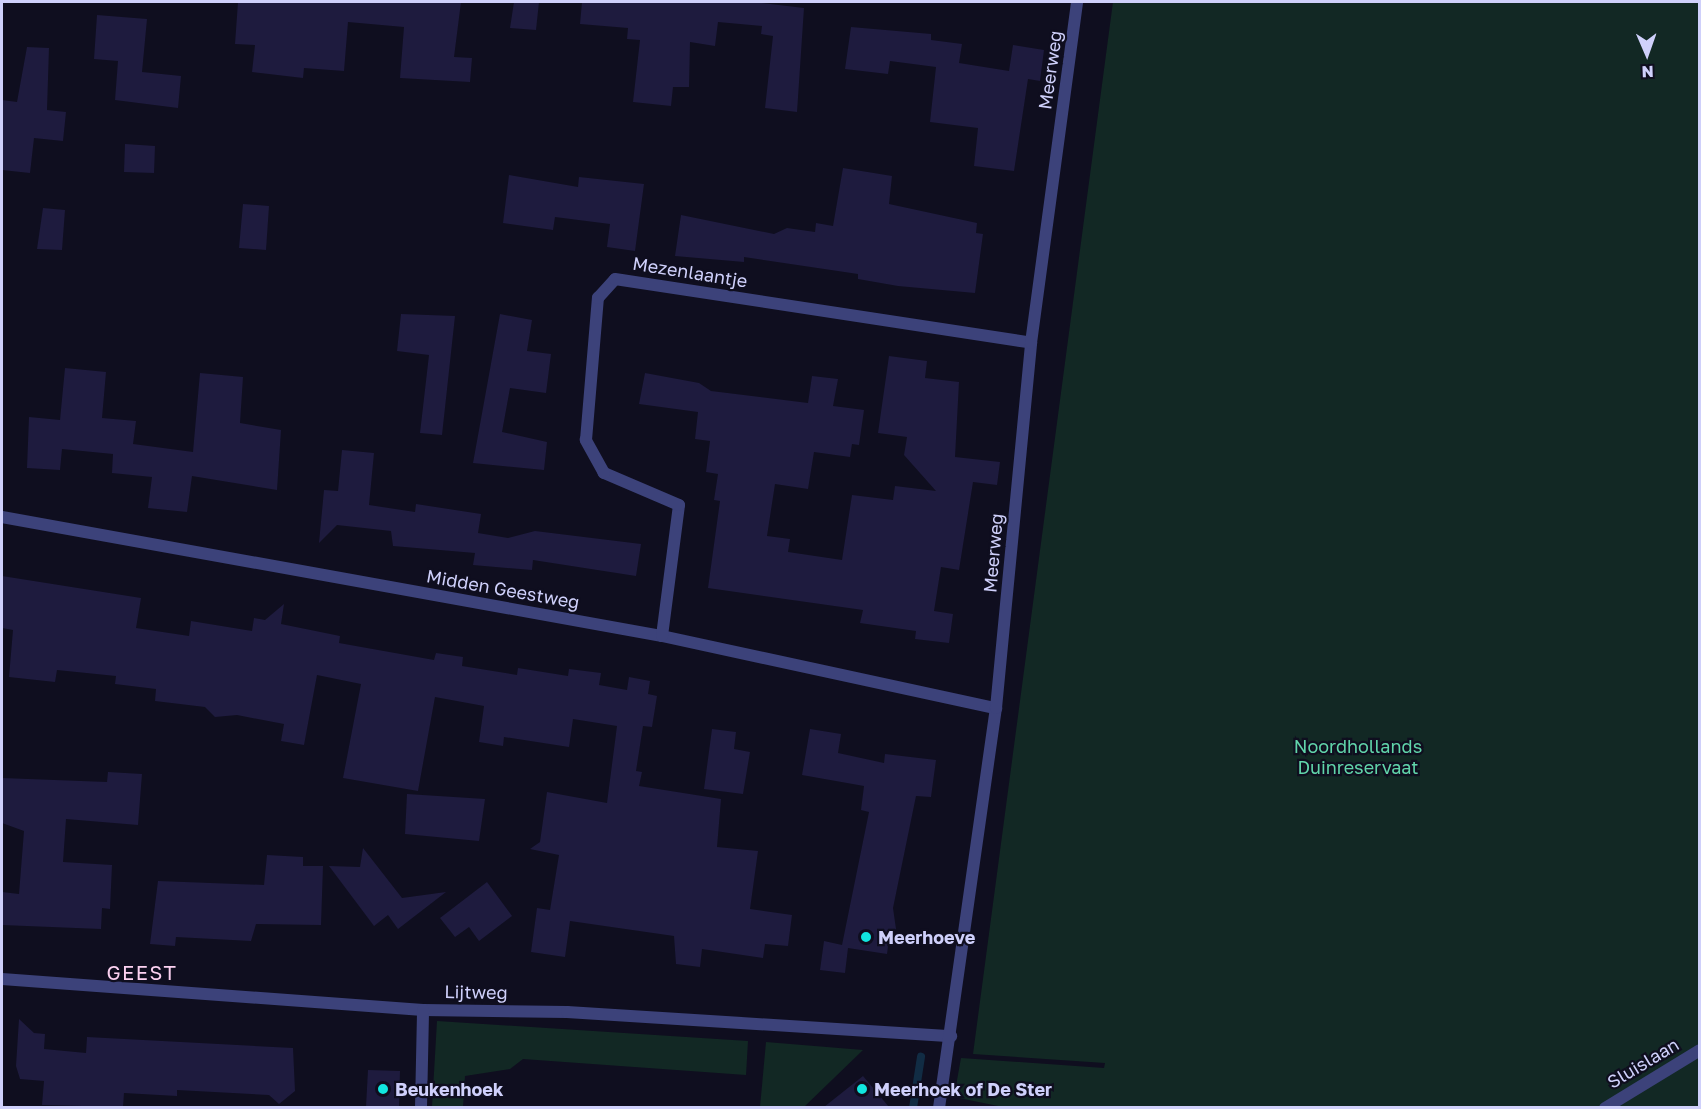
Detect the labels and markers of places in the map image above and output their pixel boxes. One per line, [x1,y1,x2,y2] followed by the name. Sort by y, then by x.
[878,926,975,948] place label: Meerhoeve
[859,930,873,944] marker: Meerhoeve
[395,1078,503,1100] place label: Beukenhoek
[874,1078,1052,1100] place label: Meerhoek of De Ster
[376,1082,390,1096] marker: Beukenhoek
[855,1082,869,1096] marker: Meerhoek of De Ster

